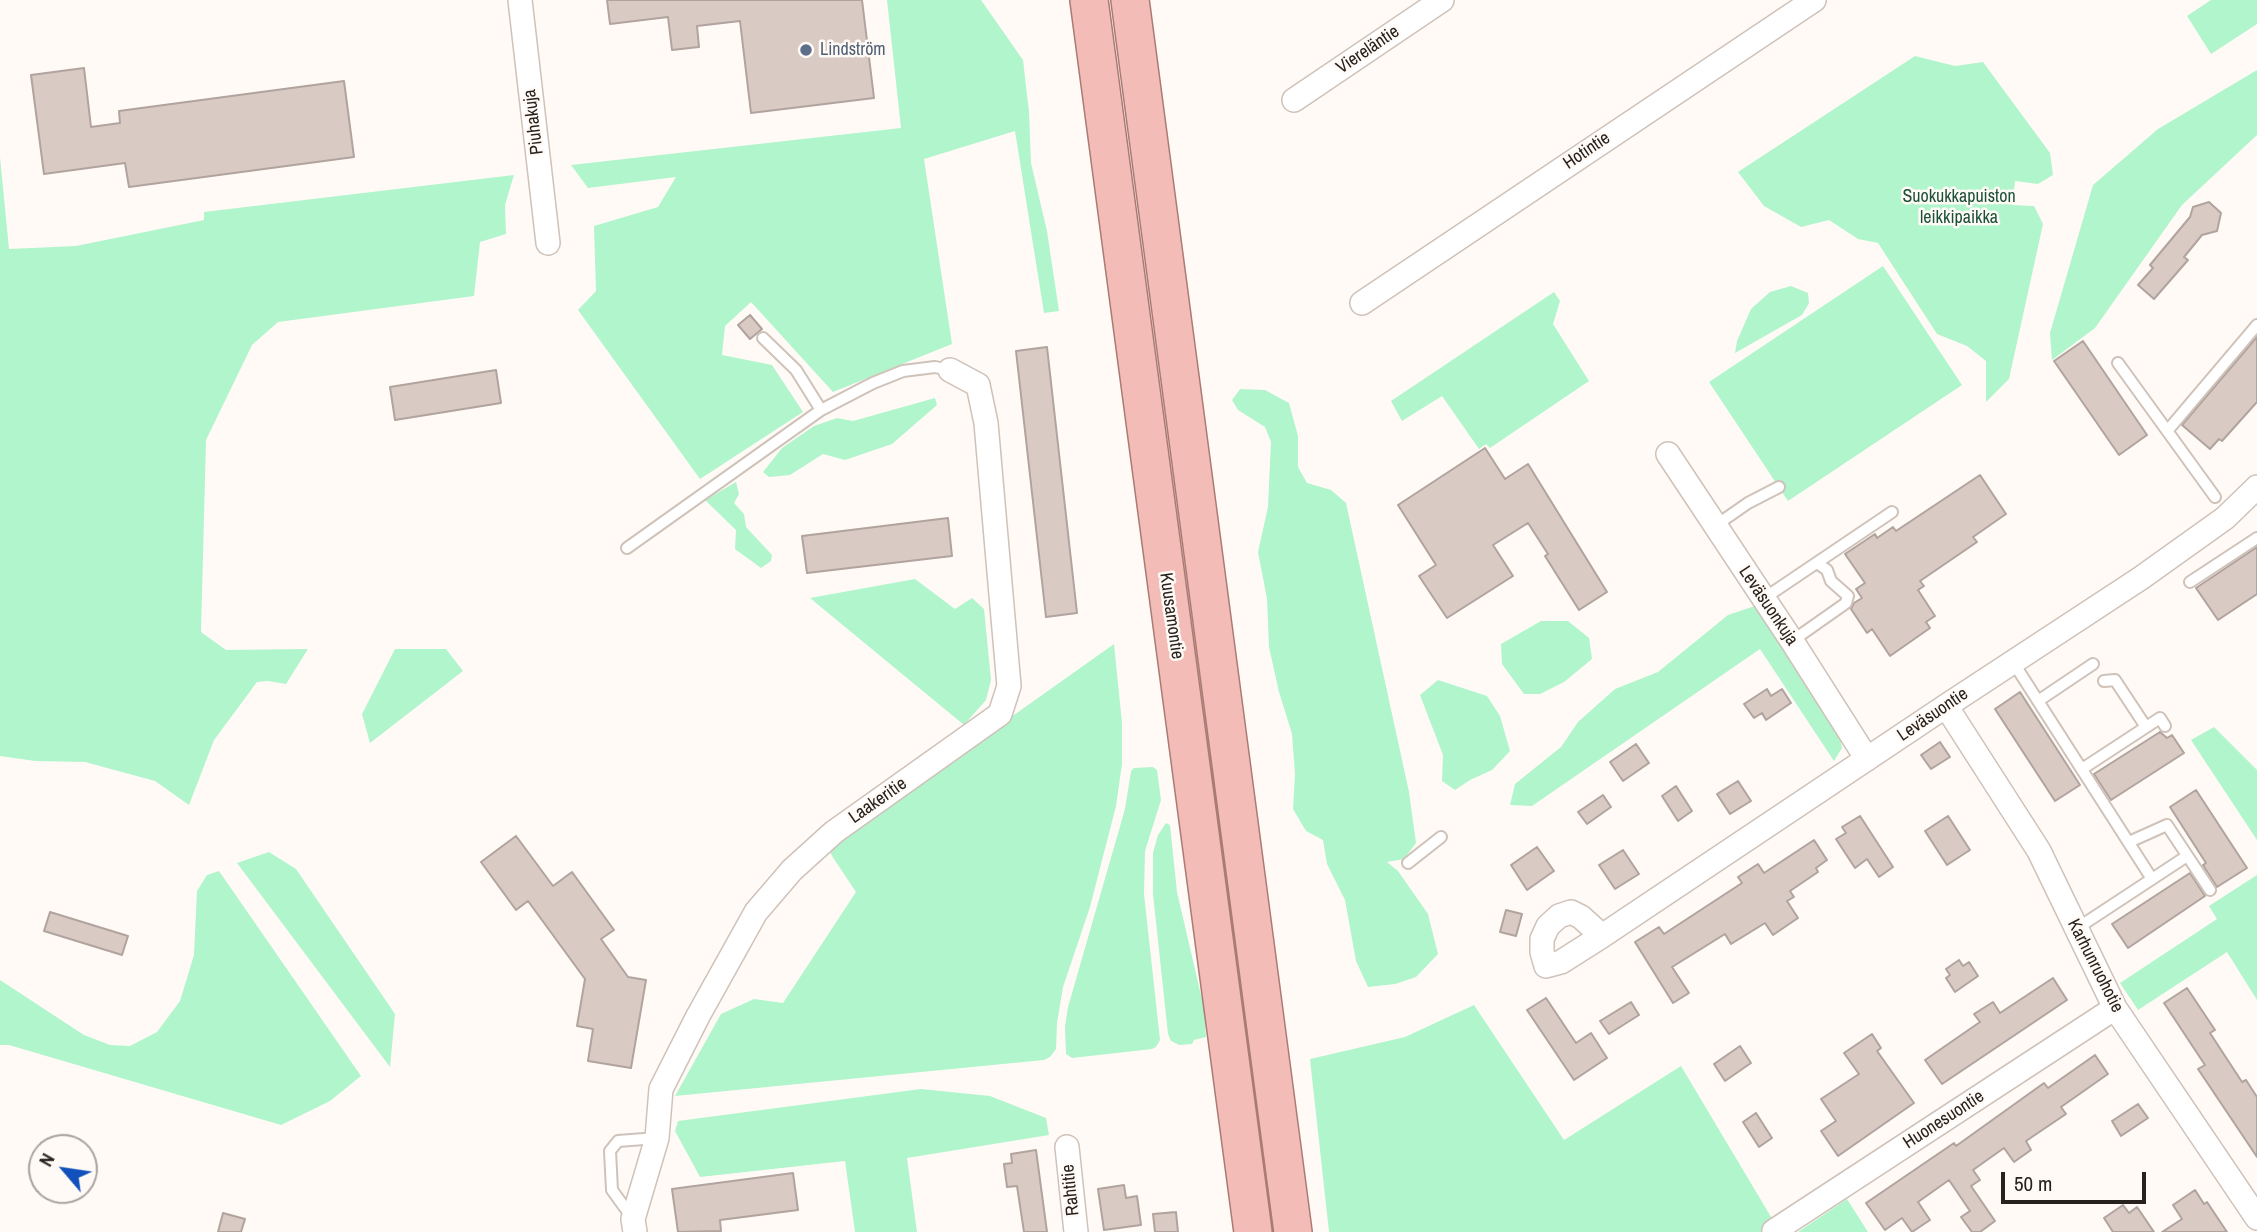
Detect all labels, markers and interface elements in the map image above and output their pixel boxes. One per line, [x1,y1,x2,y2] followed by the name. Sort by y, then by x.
[1332,21,1404,79] street label: Viereläntie
[820,39,886,61] place label: Lindström
[798,42,814,58] marker: Lindström
[519,88,549,156] street label: Piuhakuja
[1560,128,1614,174] street label: Hotintie
[1902,186,2016,228] park label: Suokukkapuiston leikkipaikka
[1734,562,1802,650] street label: Leväsuonkuja
[1154,571,1188,661] street label: Kuusamontie
[1894,684,1972,746] street label: Leväsuontie
[845,773,911,829] street label: Laakeritie
[2062,916,2128,1016] street label: Karhunruohotie
[1900,1086,1988,1154] street label: Huonesuontie
[28,1134,98,1204] north arrow
[32,1149,60,1171] text: N
[2005,1158,2150,1202] scale bar
[1058,1163,1084,1217] street label: Rahtitie
[2014,1169,2052,1198] text: 50 m

